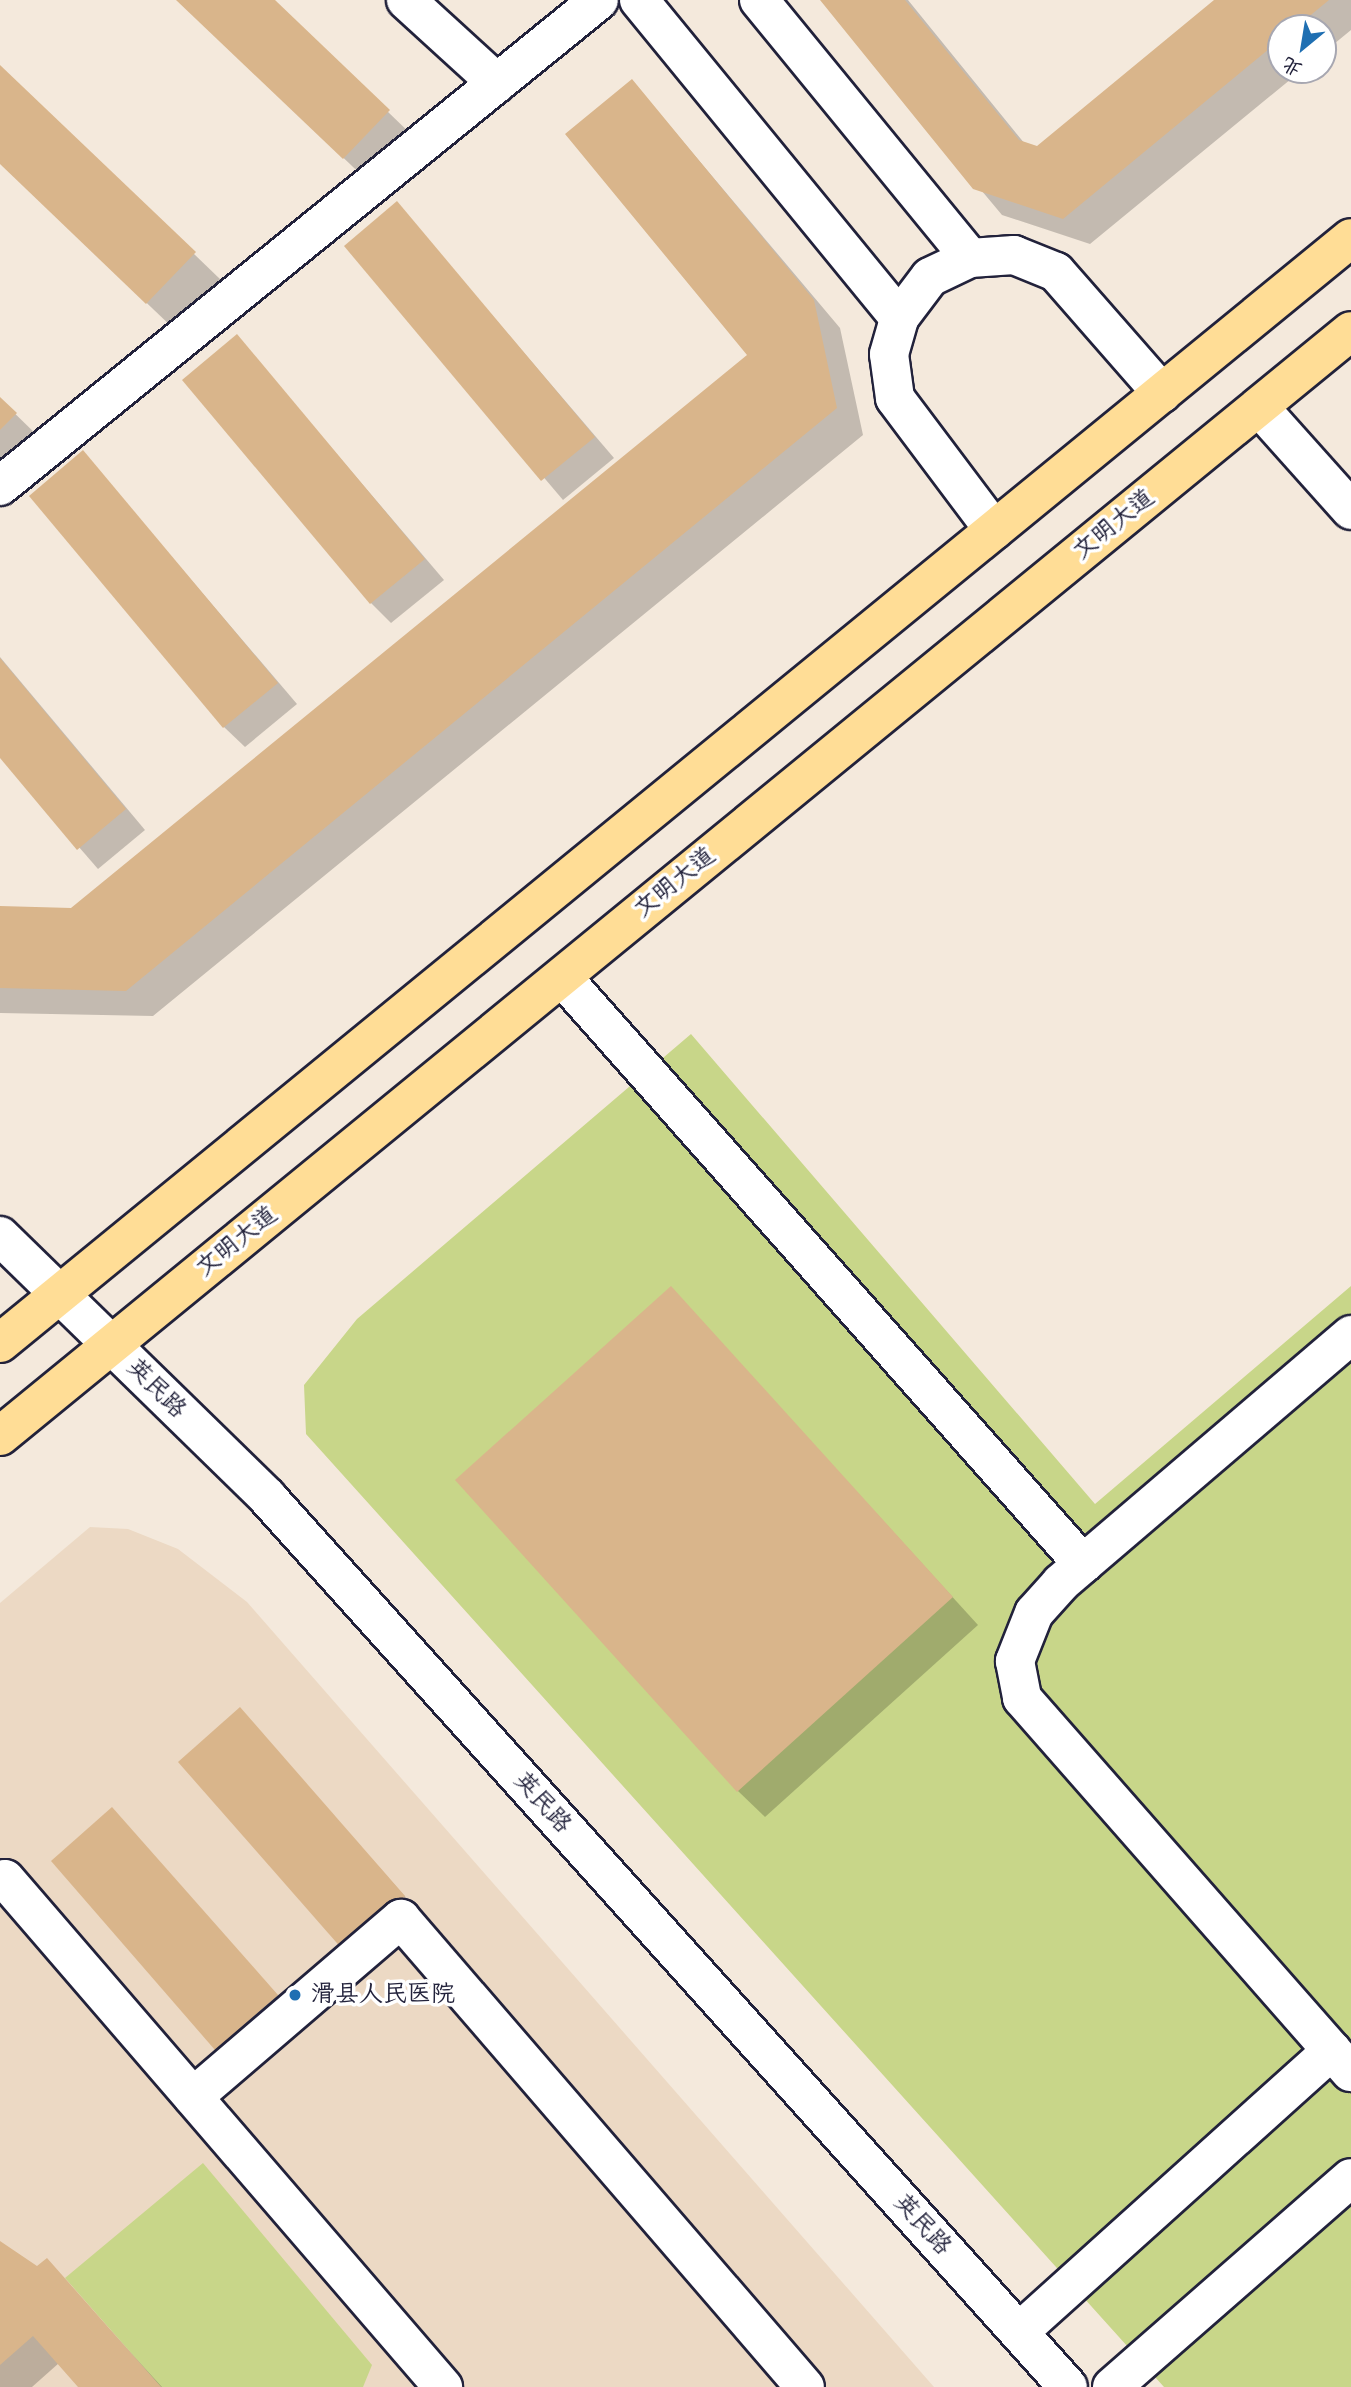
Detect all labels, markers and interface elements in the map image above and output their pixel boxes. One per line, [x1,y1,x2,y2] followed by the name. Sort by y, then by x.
[1267,14,1337,84] north arrow
[1277,49,1307,82] text: 北
[1068,484,1160,566] street label: 文明大道
[629,842,721,924] street label: 文明大道
[191,1201,283,1283] street label: 文明大道
[120,1353,192,1425] street label: 英民路
[507,1767,577,1839] street label: 英民路
[311,1981,455,2009] place label: 滑县人民医院
[285,1985,305,2005] marker: 滑县人民医院
[887,2189,957,2261] street label: 英民路

